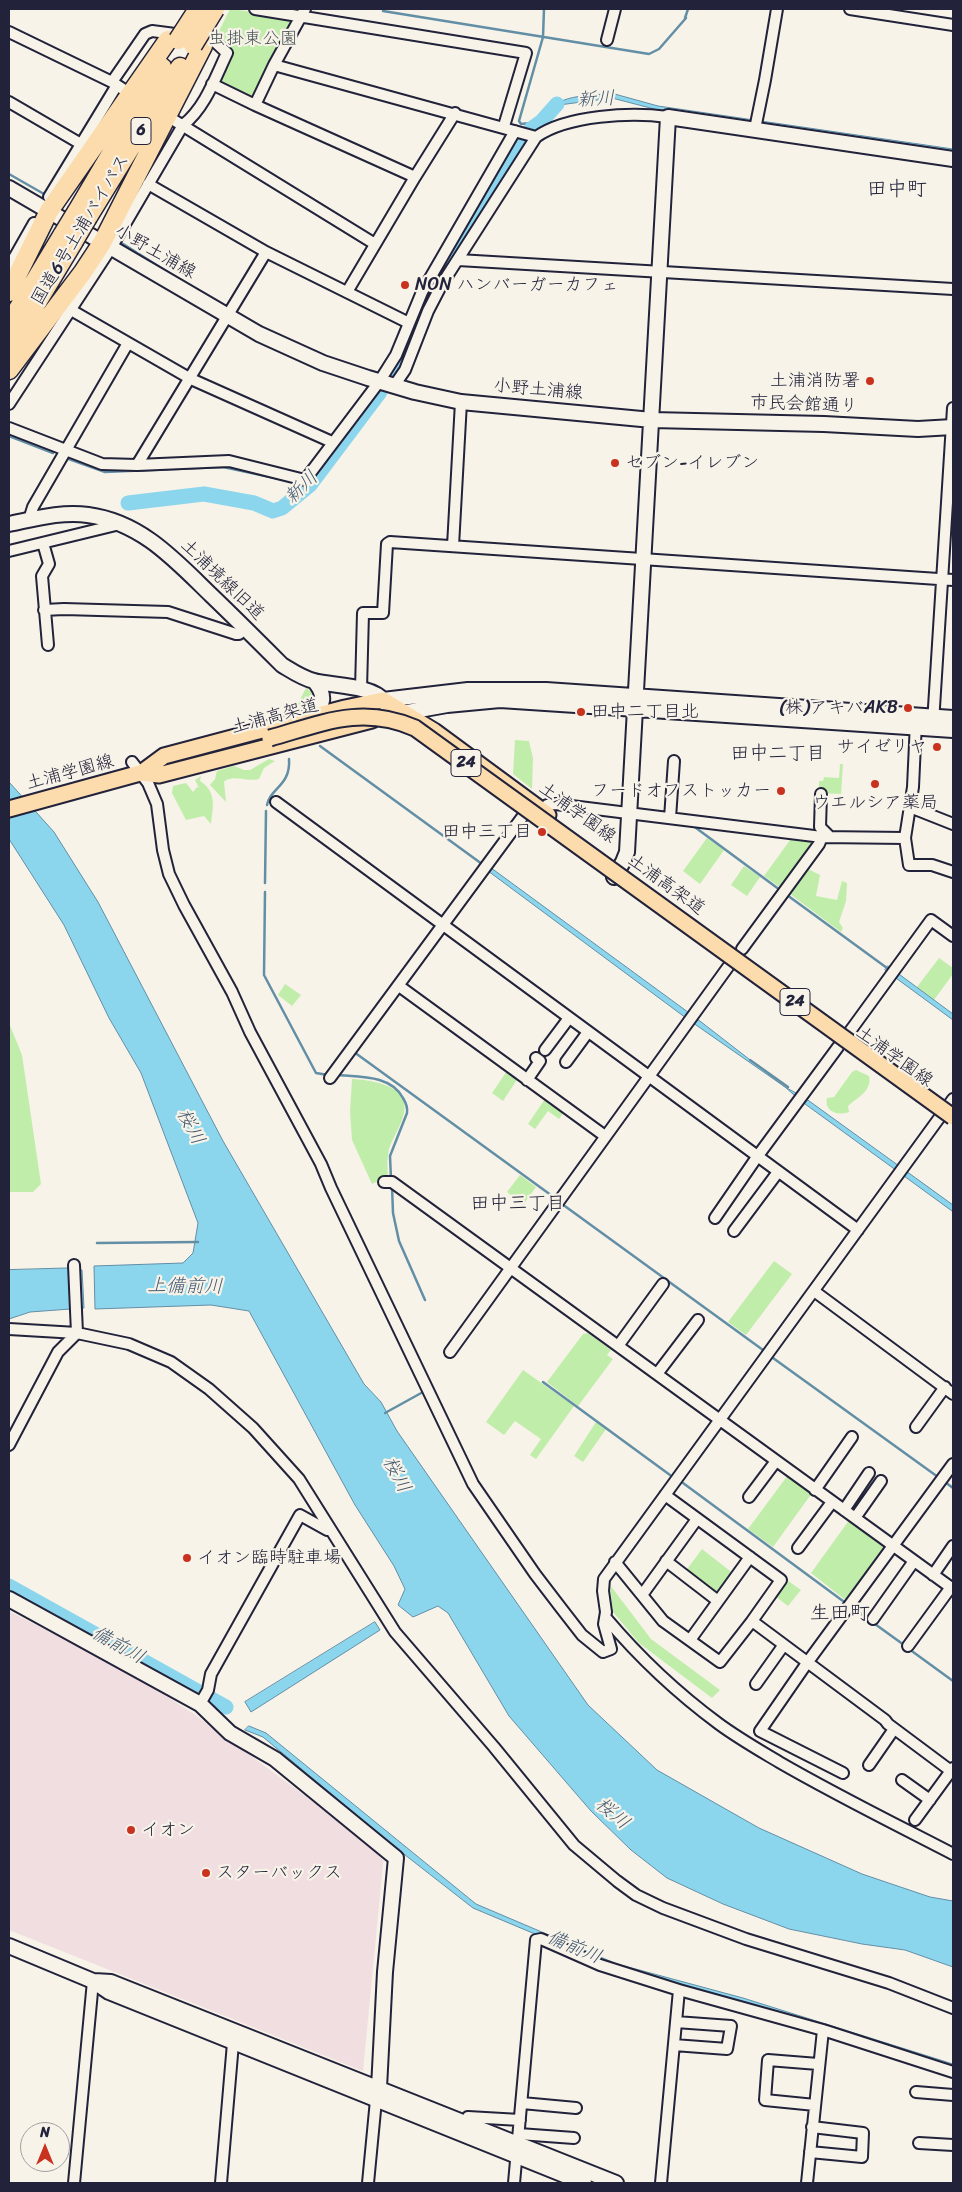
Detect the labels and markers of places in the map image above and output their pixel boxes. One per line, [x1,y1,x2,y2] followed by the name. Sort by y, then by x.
[415,274,618,296] place label: NON ハンバーガーカフェ
[399,279,411,291] marker: NON ハンバーガーカフェ
[770,370,860,392] place label: 土浦消防署
[864,375,876,387] marker: 土浦消防署
[625,452,759,474] place label: セブン-イレブン
[609,457,621,469] marker: セブン-イレブン
[779,697,898,719] place label: (株)アキバAKB
[591,701,699,723] place label: 田中二丁目北
[902,702,914,714] marker: (株)アキバAKB
[575,706,587,718] marker: 田中二丁目北
[837,736,927,758] place label: サイゼリヤ
[931,741,943,753] marker: サイゼリヤ
[869,778,881,790] marker: ウエルシア薬局
[591,780,771,802] place label: フードオフストッカー
[775,785,787,797] marker: フードオフストッカー
[812,792,938,814] place label: ウエルシア薬局
[442,821,532,843] place label: 田中三丁目
[536,826,548,838] marker: 田中三丁目
[197,1547,341,1569] place label: イオン臨時駐車場
[181,1552,193,1564] marker: イオン臨時駐車場
[141,1819,195,1841] place label: イオン
[125,1824,137,1836] marker: イオン
[216,1862,342,1884] place label: スターバックス
[200,1867,212,1879] marker: スターバックス

